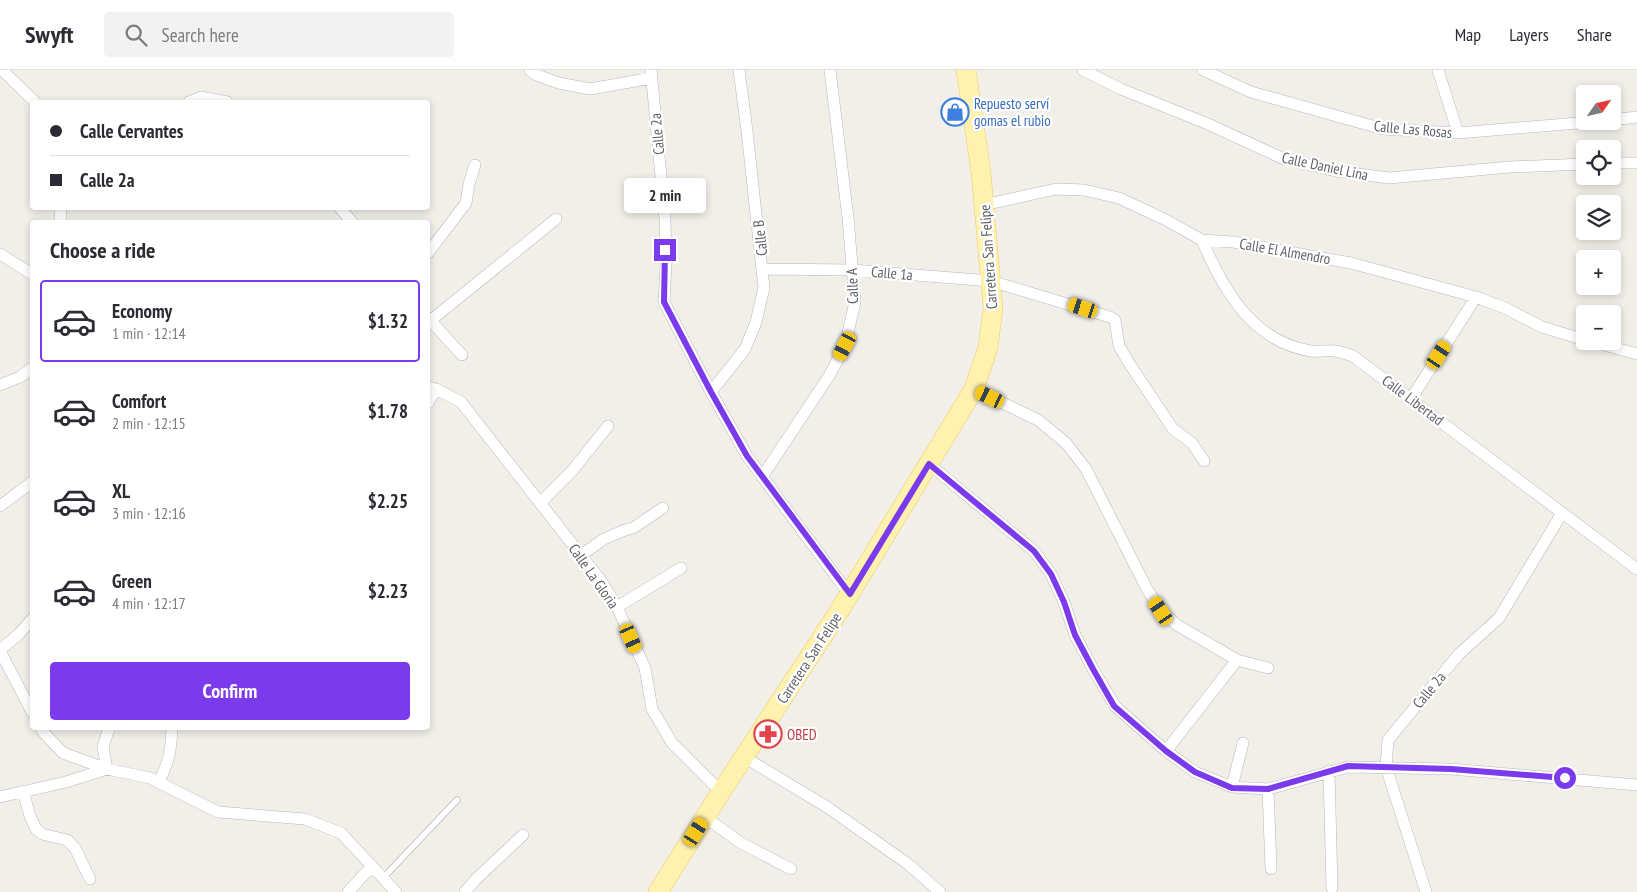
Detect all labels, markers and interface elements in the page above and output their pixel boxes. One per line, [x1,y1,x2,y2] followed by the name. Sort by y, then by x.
[104,12,454,57] search box
[25,19,74,50] text: Swyft
[122,21,150,49] icon: search
[162,23,239,47] text: Search here
[1455,23,1481,46] text: Map
[1509,23,1549,46] text: Layers
[1577,23,1612,46] text: Share
[1576,85,1621,130] north arrow
[1576,85,1621,350] map controls
[974,94,1051,130] place label: Repuesto serví gomas el rubio
[940,97,970,127] shop icon: Repuesto serví gomas el rubio
[646,112,668,156] street label: Calle 2a
[1373,116,1453,142] street label: Calle Las Rosas
[80,119,184,143] text: Calle Cervantes
[1576,140,1621,185] button: locate
[1280,148,1370,184] street label: Calle Daniel Lina
[80,168,135,192] text: Calle 2a
[624,178,706,212] callout: 2 min
[649,185,681,205] text: 2 min
[1576,195,1621,240] button: layers
[975,204,1001,310] street label: Carretera San Felipe
[749,219,771,257] street label: Calle B
[1238,234,1332,268] street label: Calle El Almendro
[50,236,155,264] text: Choose a ride
[654,239,676,261] route end
[1576,250,1621,295] button: +
[870,262,914,284] street label: Calle 1a
[842,267,862,304] street label: Calle A
[1066,296,1099,320] car
[52,299,97,344] icon: car
[112,299,172,323] text: Economy
[1576,305,1621,350] button: −
[368,309,408,333] text: $1.32
[112,323,186,343] text: 1 min · 12:14
[831,329,858,363] car
[1424,338,1453,372] car
[1378,371,1448,429] street label: Calle Libertad
[973,384,1006,410] car
[52,389,97,434] icon: car
[112,389,166,413] text: Comfort
[368,399,408,423] text: $1.78
[112,413,186,433] text: 2 min · 12:15
[52,479,97,524] icon: car
[112,479,130,503] text: XL
[368,489,408,513] text: $2.25
[112,503,186,523] text: 3 min · 12:16
[565,540,623,612] street label: Calle La Gloria
[52,569,97,614] icon: car
[112,569,152,593] text: Green
[368,579,408,603] text: $2.23
[112,593,186,613] text: 4 min · 12:17
[1146,594,1175,628] car
[773,609,845,707] street label: Carretera San Felipe
[618,621,643,655] car
[50,662,410,720] button: Confirm
[1408,668,1450,712] street label: Calle 2a
[753,719,783,749] pharmacy icon: OBED
[787,725,817,744] place label: OBED
[1554,767,1576,789] route start
[681,815,710,849] car

